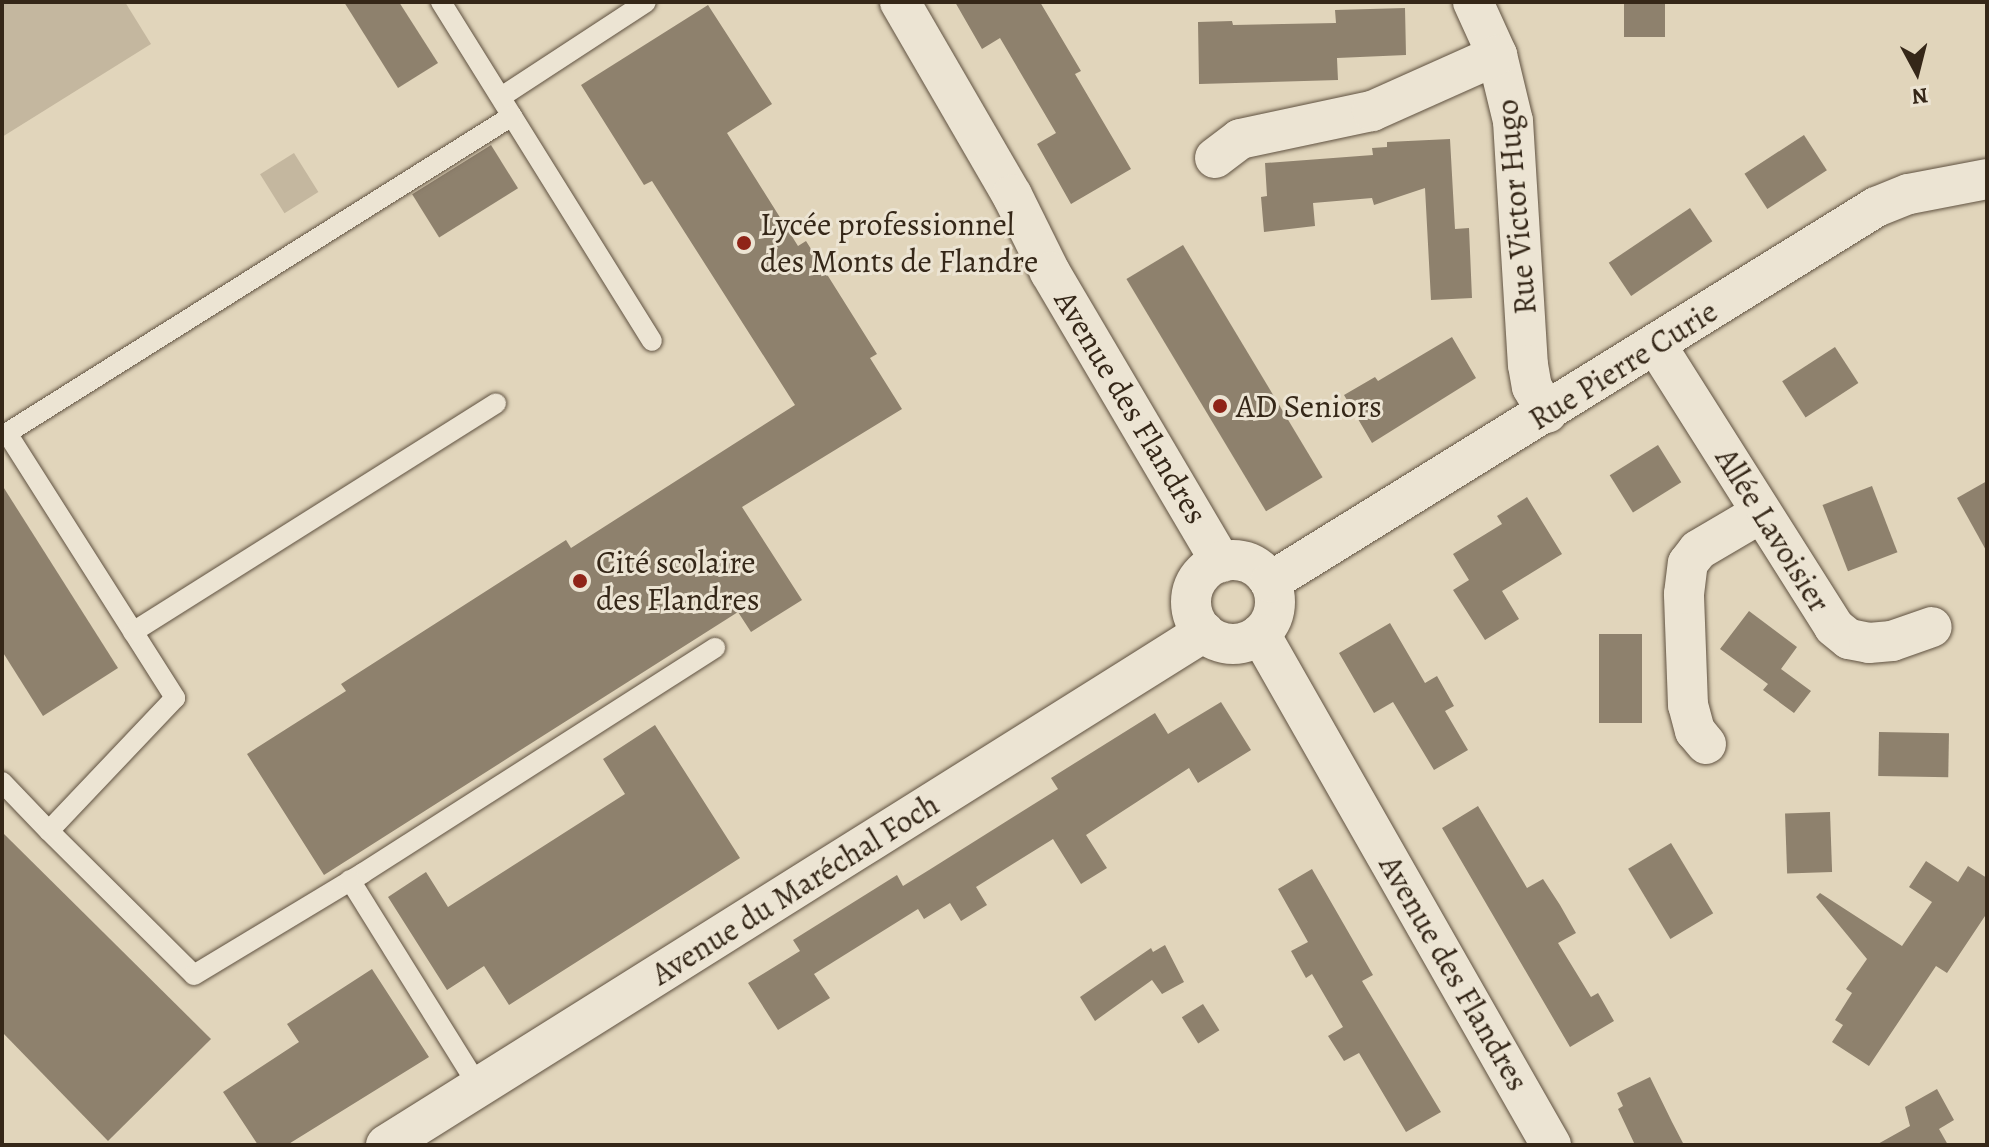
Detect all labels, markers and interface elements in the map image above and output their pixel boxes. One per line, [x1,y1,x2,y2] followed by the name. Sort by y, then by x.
[1877,32,1957,112] north arrow
[1910,80,1930,112] text: N
[1487,98,1545,316] street label: Rue Victor Hugo
[760,206,1038,281] place label: Lycée professionnel des Monts de Flandre
[735,234,753,252] marker: Lycée professionnel des Monts de Flandre
[1046,283,1216,531] street label: Avenue des Flandres
[1522,292,1724,438] street label: Rue Pierre Curie
[1236,387,1382,425] place label: AD Seniors
[1211,397,1229,415] marker: AD Seniors
[1707,441,1839,619] street label: Allée Lavoisier
[596,544,760,619] place label: Cité scolaire des Flandres
[571,572,589,590] marker: Cité scolaire des Flandres
[644,785,946,993] street label: Avenue du Maréchal Foch
[1371,849,1537,1097] street label: Avenue des Flandres

